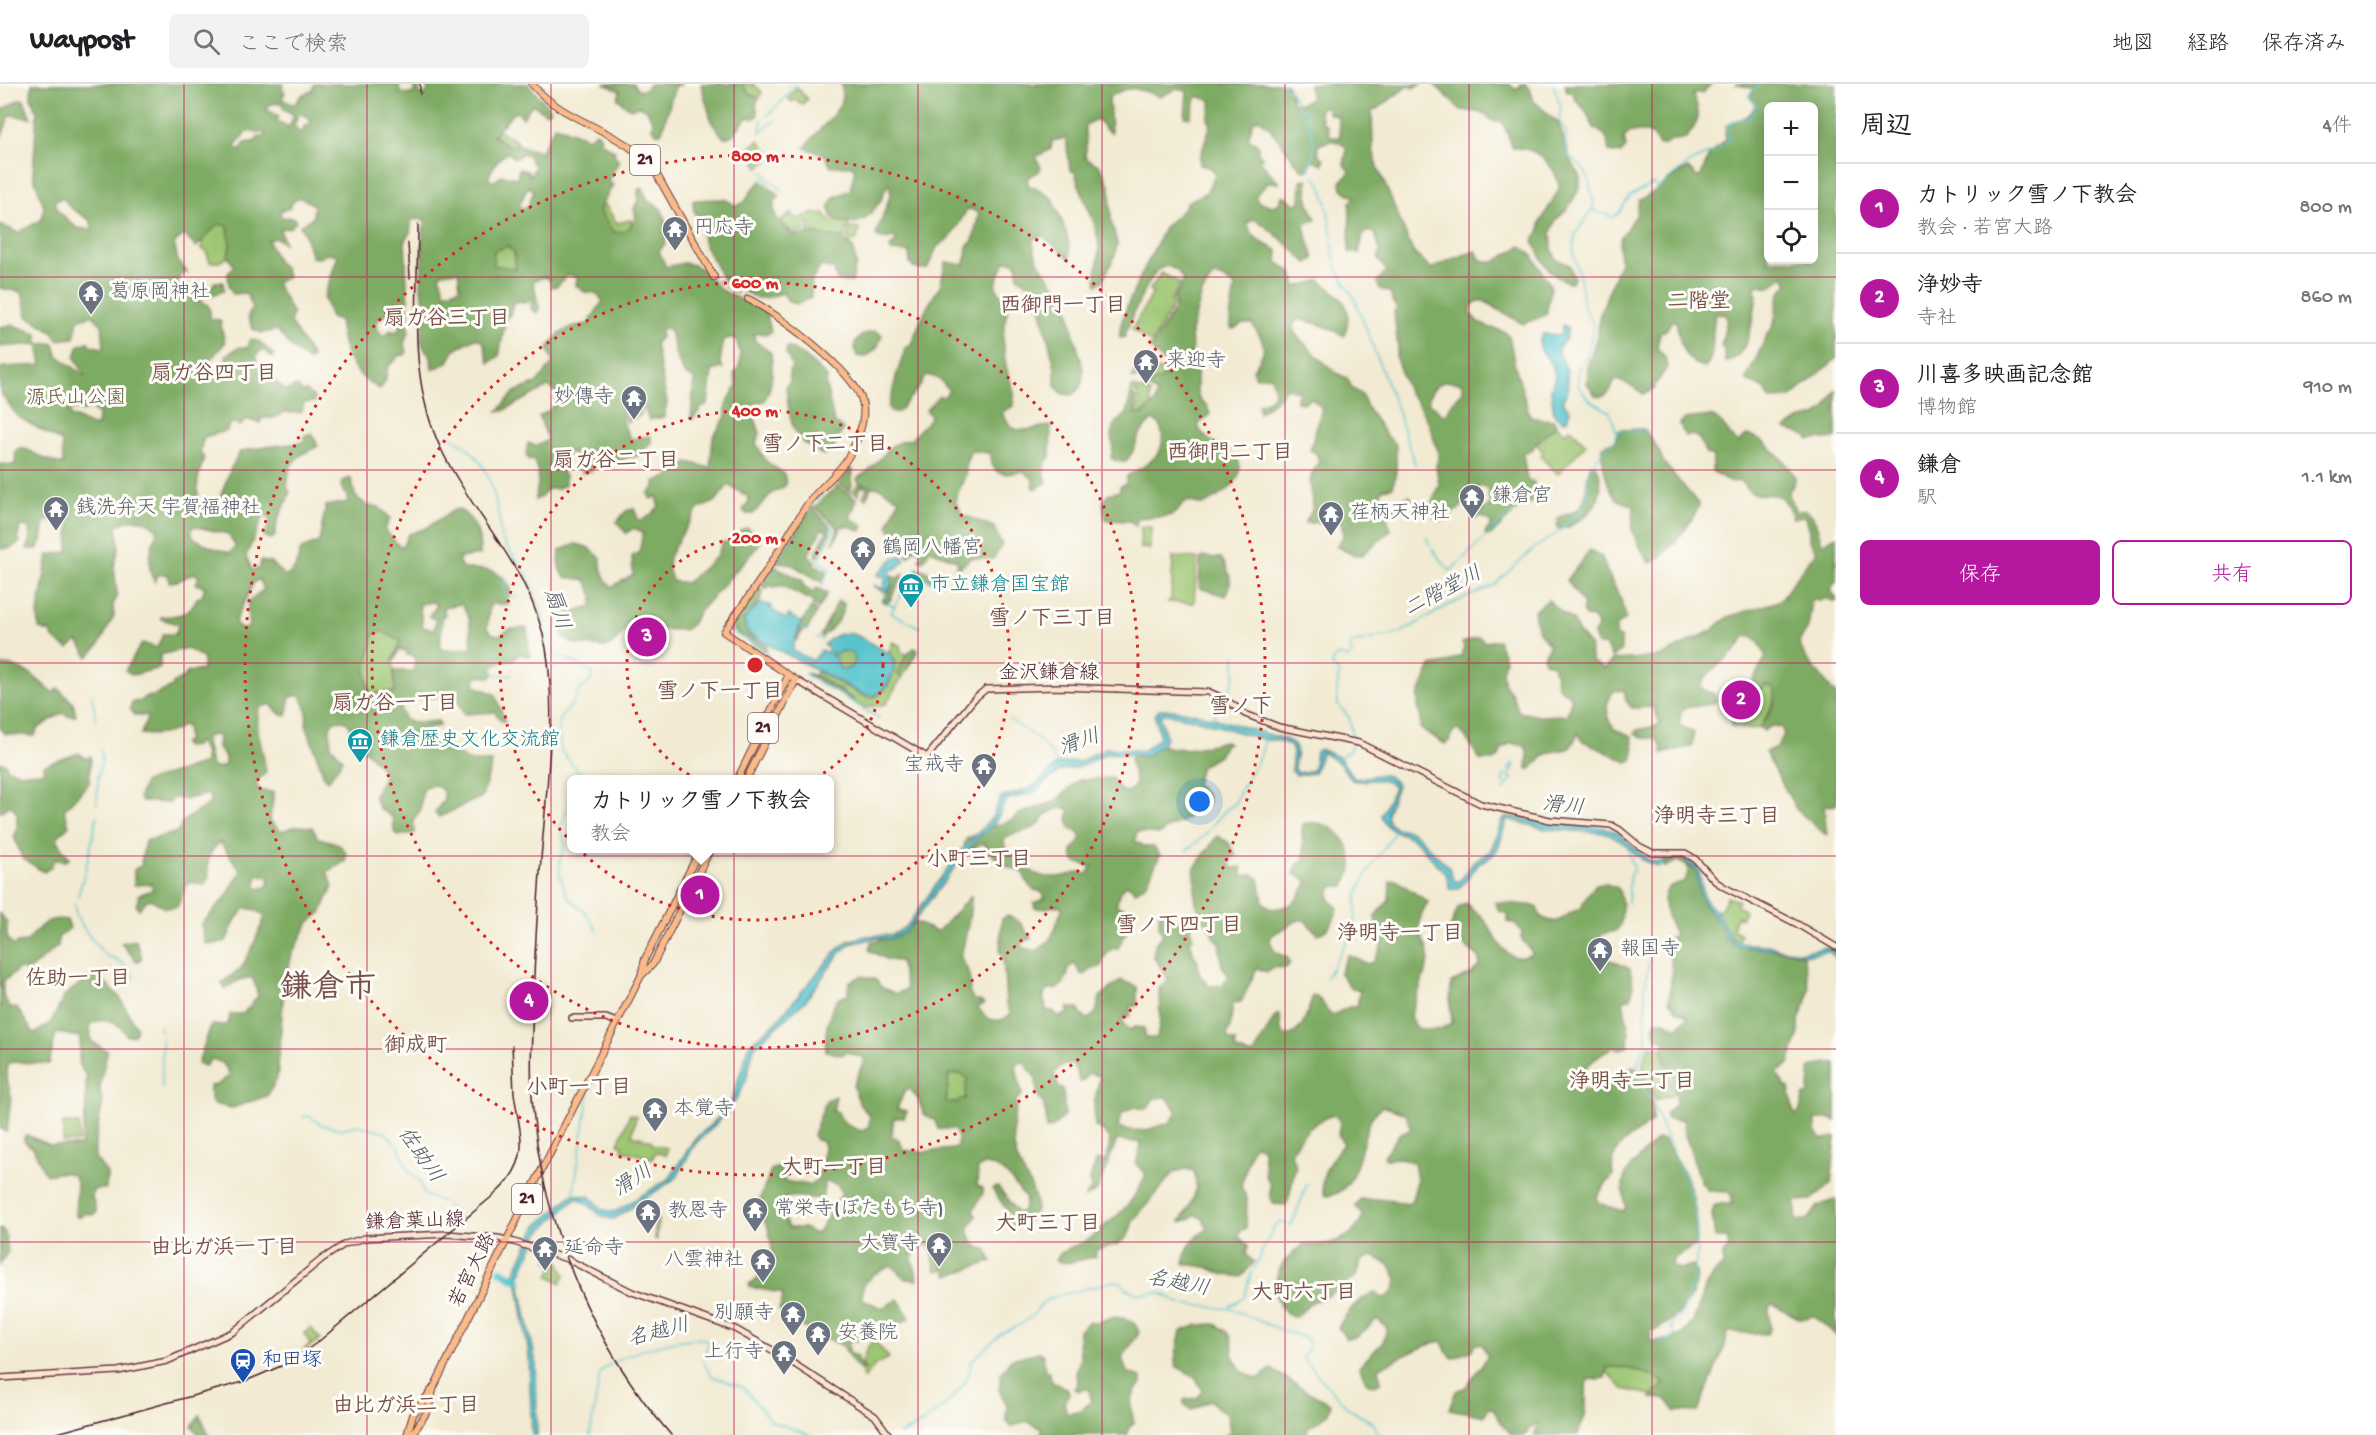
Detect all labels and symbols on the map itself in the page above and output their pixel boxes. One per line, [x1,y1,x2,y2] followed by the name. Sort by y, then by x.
[630,145,660,175] road number: 21
[731,147,779,168] text: 800 m
[660,214,690,252] temple icon: 円応寺
[694,216,754,241] place label: 円応寺
[732,274,779,295] text: 600 m
[76,278,106,316] temple icon: 葛原岡神社
[110,280,210,305] place label: 葛原岡神社
[1668,289,1731,316] district label: 二階堂
[1000,294,1126,320] district label: 西御門一丁目
[384,307,510,333] district label: 扇ガ谷三丁目
[1131,347,1161,385] temple icon: 来迎寺
[1166,349,1226,374] place label: 来迎寺
[151,362,277,388] district label: 扇ガ谷四丁目
[619,383,649,421] temple icon: 妙傳寺
[554,385,614,410] place label: 妙傳寺
[26,387,126,411] park label: 源氏山公園
[731,402,778,423] text: 400 m
[762,433,888,459] district label: 雪ノ下二丁目
[1167,441,1293,467] district label: 西御門二丁目
[553,449,679,475] district label: 扇ガ谷二丁目
[1457,482,1487,520] temple icon: 鎌倉宮
[1492,484,1552,509] place label: 鎌倉宮
[41,494,71,532] temple icon: 銭洗弁天 宇賀福神社
[76,496,261,521] place label: 銭洗弁天 宇賀福神社
[1316,499,1346,537] temple icon: 荏柄天神社
[1350,501,1450,526] place label: 荏柄天神社
[732,529,778,550] text: 200 m
[848,534,878,572] temple icon: 鶴岡八幡宮
[882,536,982,561] place label: 鶴岡八幡宮
[1401,561,1487,624] water label: 二階堂川
[896,571,926,609] museum icon: 市立鎌倉国宝館
[930,573,1070,598] place label: 市立鎌倉国宝館
[537,586,574,634] water label: 扇川
[989,607,1115,633] district label: 雪ノ下三丁目
[628,614,666,660] pin: 3
[745,655,765,675] centre of rings
[999,661,1099,686] street label: 金沢鎌倉線
[1722,678,1760,722] pin: 2
[657,680,783,706] district label: 雪ノ下一丁目
[332,692,458,718] district label: 扇ガ谷一丁目
[1210,695,1273,721] district label: 雪ノ下
[748,713,778,743] road number: 21
[1056,724,1104,763] water label: 滑川
[345,726,375,764] museum icon: 鎌倉歴史文化交流館
[380,728,560,753] place label: 鎌倉歴史文化交流館
[969,751,999,789] temple icon: 宝戒寺
[904,753,964,778] place label: 宝戒寺
[1185,787,1214,816] your location
[1541,792,1585,823] water label: 滑川
[1654,804,1780,831] district label: 浄明寺三丁目
[927,848,1032,874] district label: 小町三丁目
[680,872,720,918] pin: 1
[1116,914,1242,940] district label: 雪ノ下四丁目
[1337,921,1463,948] district label: 浄明寺一丁目
[1585,935,1615,973] temple icon: 報国寺
[1620,937,1680,962] place label: 報国寺
[26,966,131,993] district label: 佐助一丁目
[280,969,376,1009] district label: 鎌倉市
[510,978,548,1024] pin: 4
[385,1033,448,1060] district label: 御成町
[1569,1069,1695,1096] district label: 浄明寺二丁目
[527,1076,632,1102] district label: 小町一丁目
[640,1095,670,1133] temple icon: 本覚寺
[674,1097,734,1122] place label: 本覚寺
[391,1122,448,1189] water label: 佐助川
[782,1156,887,1182] district label: 大町一丁目
[609,1159,658,1204] water label: 滑川
[512,1184,542,1214] road number: 21
[740,1195,770,1233] temple icon: 常栄寺(ぼたもち寺)
[633,1197,663,1235] temple icon: 教恩寺
[774,1197,944,1222] place label: 常栄寺(ぼたもち寺)
[668,1199,728,1224] place label: 教恩寺
[365,1208,465,1236] street label: 鎌倉葉山線
[996,1212,1101,1238] district label: 大町三丁目
[444,1229,502,1312] street label: 若宮大路
[924,1230,954,1268] temple icon: 大寶寺
[860,1232,920,1257] place label: 大寶寺
[530,1234,560,1272] temple icon: 延命寺
[151,1236,298,1262] district label: 由比ガ浜一丁目
[564,1236,624,1261] place label: 延命寺
[748,1246,778,1284] temple icon: 八雲神社
[664,1248,744,1273] place label: 八雲神社
[1145,1266,1211,1303] water label: 名越川
[1252,1281,1357,1307] district label: 大町六丁目
[778,1299,808,1337] temple icon: 別願寺
[714,1301,774,1326] place label: 別願寺
[625,1313,693,1354] water label: 名越川
[803,1319,833,1357] temple icon: 安養院
[838,1321,898,1346] place label: 安養院
[769,1338,799,1376] temple icon: 上行寺
[704,1340,764,1365] place label: 上行寺
[228,1346,258,1384] station icon: 和田塚
[262,1349,322,1373] place label: 和田塚
[333,1394,480,1420] district label: 由比ガ浜二丁目

